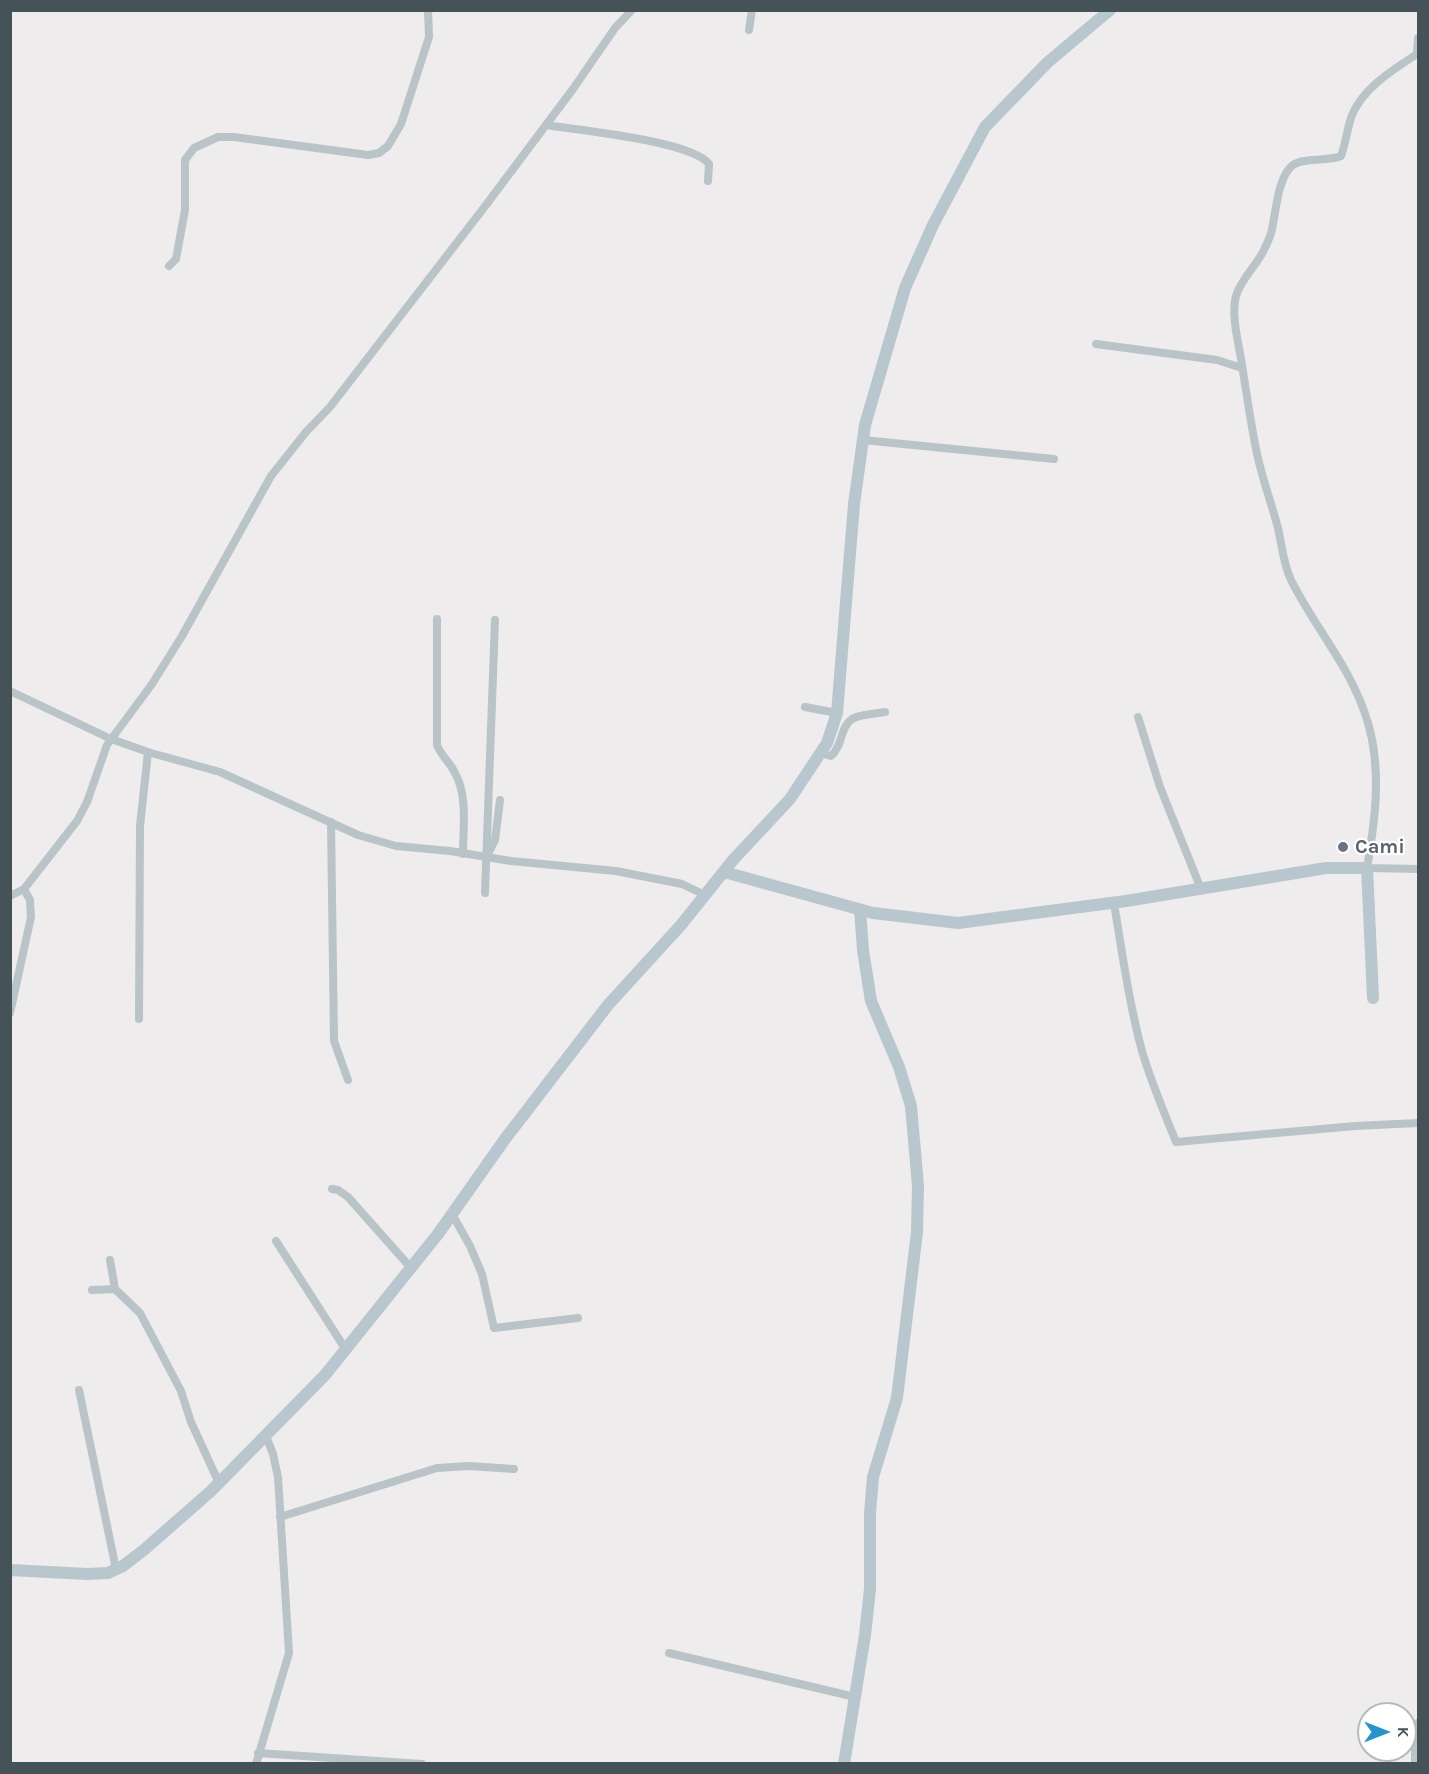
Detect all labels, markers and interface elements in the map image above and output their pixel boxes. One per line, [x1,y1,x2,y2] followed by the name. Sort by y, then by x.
[1355,835,1405,859] place label: Cami
[1336,840,1350,854] marker: Cami
[1357,1702,1417,1762] north arrow
[1394,1727,1413,1737] text: K

